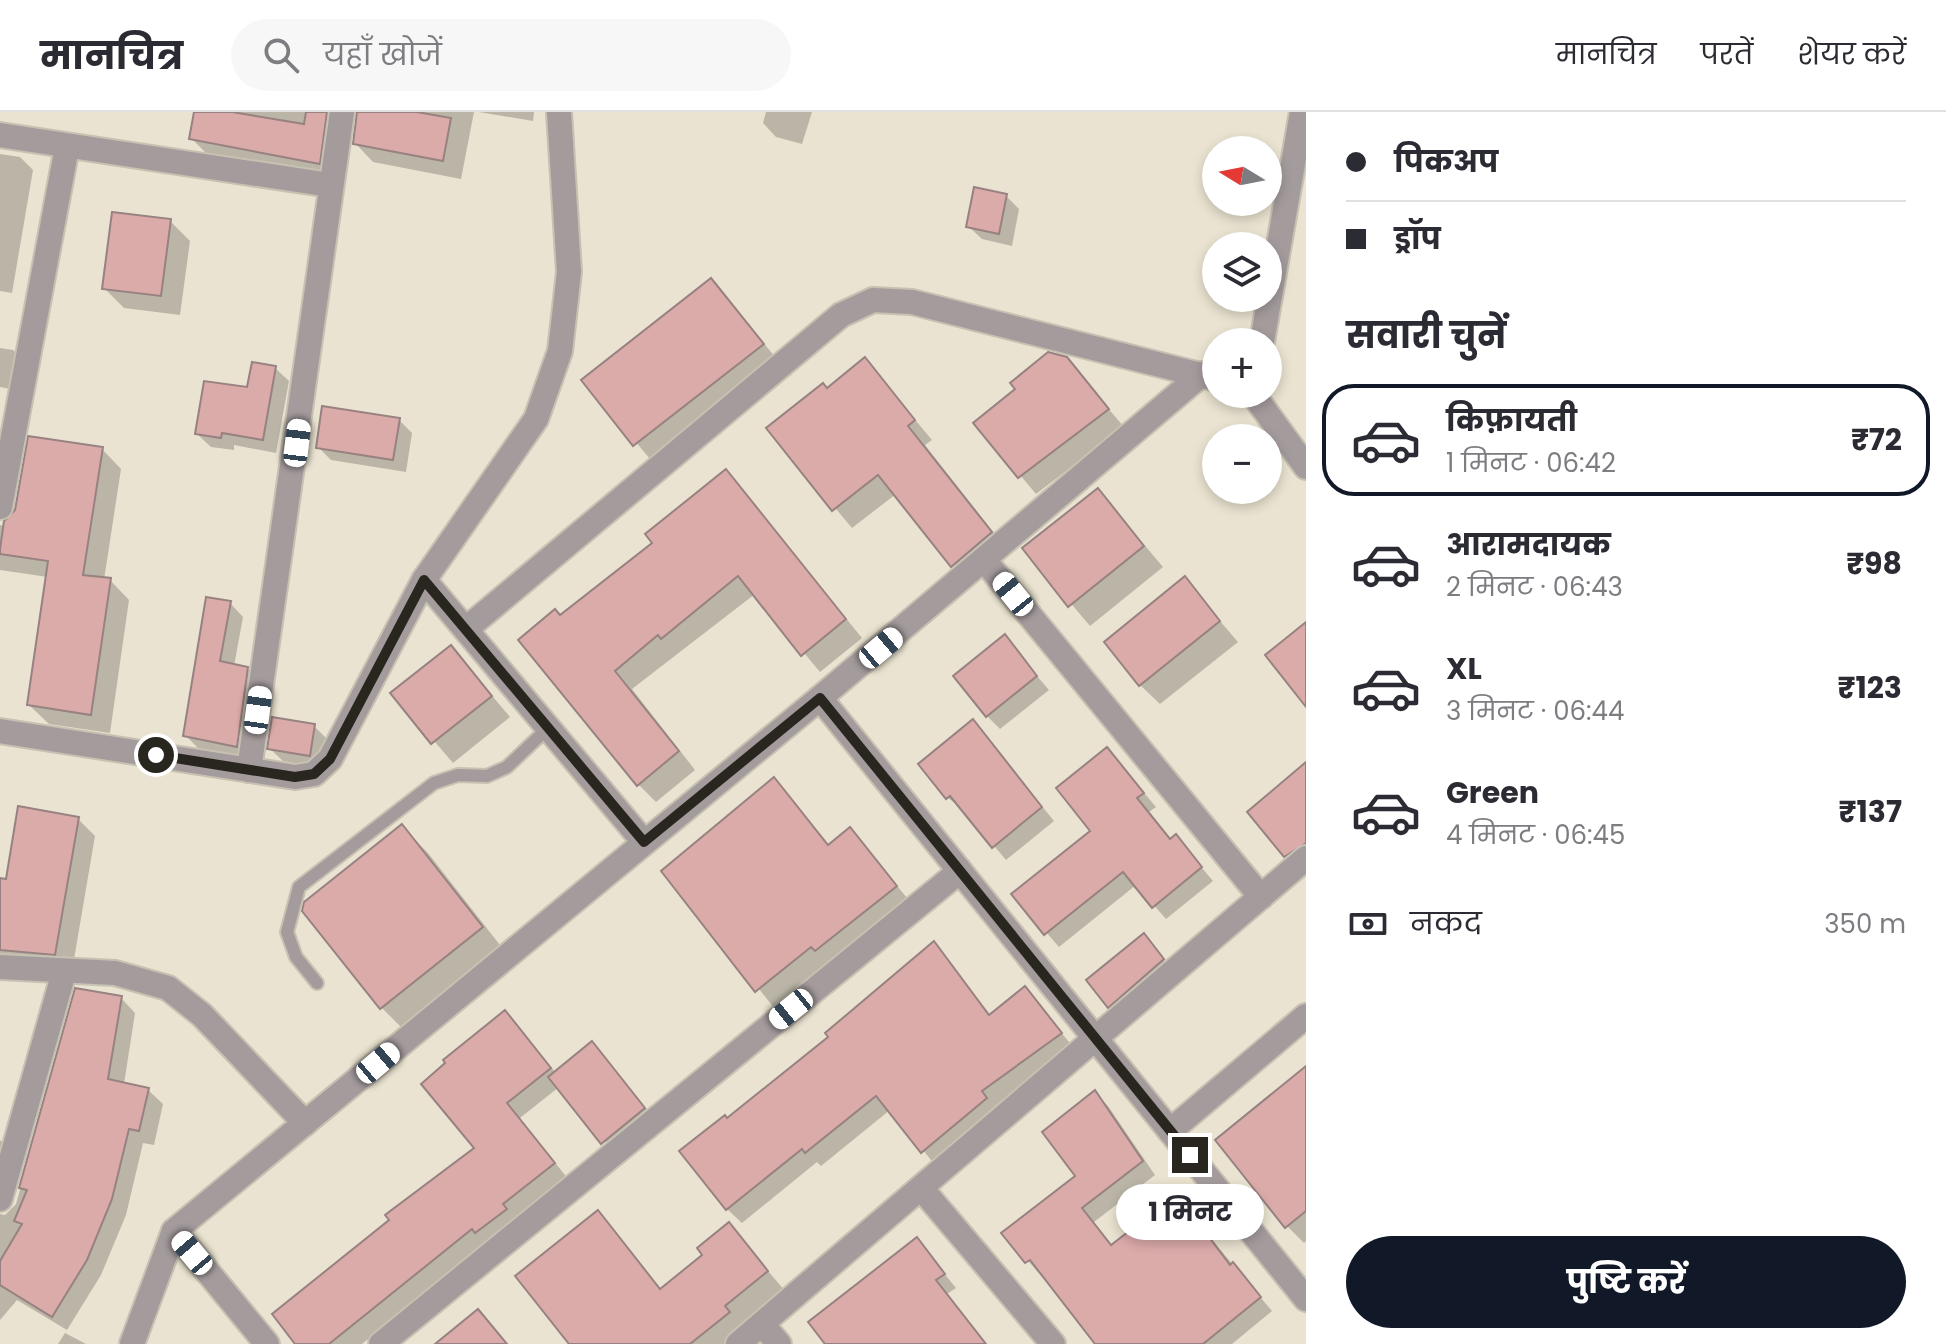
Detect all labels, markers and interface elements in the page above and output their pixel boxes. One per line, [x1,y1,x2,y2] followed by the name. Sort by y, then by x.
[231,19,791,91] search box
[40,29,183,82] text: मानचित्र
[259,33,303,77] icon: search
[323,33,442,76] text: यहाँ खोजें
[1556,35,1657,74] text: मानचित्र
[1701,35,1753,74] text: परतें
[1797,35,1906,74] text: शेयर करें
[1202,136,1282,216] north arrow
[1202,136,1282,504] map controls
[1394,140,1498,183] text: पिकअप
[1394,217,1441,260] text: ड्रॉप
[1202,232,1282,312] button: layers
[1346,310,1506,361] text: सवारी चुनें
[1202,328,1282,408] button: +
[1446,399,1577,442] text: किफ़ायती
[1350,404,1422,476] icon: car
[282,418,312,468] car
[1851,418,1902,461] text: ₹72
[1202,424,1282,504] button: −
[1446,445,1616,481] text: 1 मिनट · 06:42
[1446,523,1611,566] text: आरामदायक
[1350,528,1422,600] icon: car
[1846,542,1902,585] text: ₹98
[989,568,1037,620] car
[1446,569,1623,605] text: 2 मिनट · 06:43
[855,623,907,673] car
[1446,647,1482,690] text: XL
[1350,652,1422,724] icon: car
[1838,666,1902,709] text: ₹123
[243,685,273,735] car
[1446,693,1624,729] text: 3 मिनट · 06:44
[138,737,174,773] route start
[1446,771,1539,814] text: Green
[1350,776,1422,848] icon: car
[1839,790,1902,833] text: ₹137
[1446,817,1625,853] text: 4 मिनट · 06:45
[1346,902,1390,946] icon: cash
[1410,902,1482,945] text: नकद
[1824,906,1906,942] text: 350 m
[765,985,817,1033] car
[352,1038,404,1088] car
[1172,1137,1208,1173] route end
[1116,1183,1264,1239] callout: 1 मिनट
[1148,1194,1232,1230] text: 1 मिनट
[167,1227,217,1279] car
[1346,1236,1906,1328] button: पुष्टि करें

